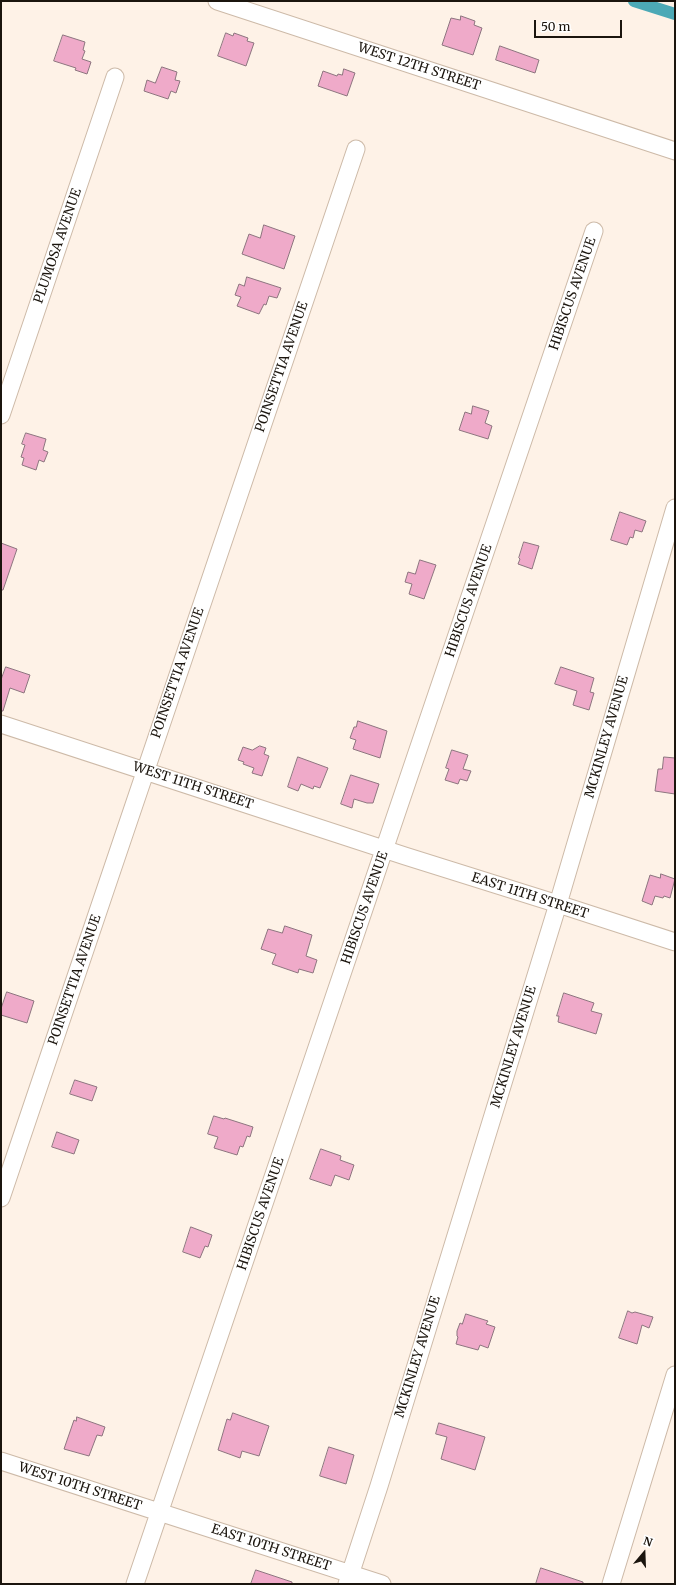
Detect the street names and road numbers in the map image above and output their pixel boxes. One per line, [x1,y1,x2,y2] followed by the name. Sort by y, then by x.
[356,40,482,94] street label: WEST 12TH STREET
[31,186,85,306] street label: PLUMOSA AVENUE
[546,236,600,352] street label: HIBISCUS AVENUE
[252,300,312,434] street label: POINSETTIA AVENUE
[442,543,496,659] street label: HIBISCUS AVENUE
[148,606,208,740] street label: POINSETTIA AVENUE
[582,674,632,800] street label: MCKINLEY AVENUE
[131,759,255,813] street label: WEST 11TH STREET
[338,850,392,966] street label: HIBISCUS AVENUE
[470,870,590,922] street label: EAST 11TH STREET
[45,913,105,1047] street label: POINSETTIA AVENUE
[488,984,540,1110] street label: MCKINLEY AVENUE
[234,1156,288,1272] street label: HIBISCUS AVENUE
[392,1294,444,1420] street label: MCKINLEY AVENUE
[16,1460,144,1514] street label: WEST 10TH STREET
[209,1521,333,1575] street label: EAST 10TH STREET

